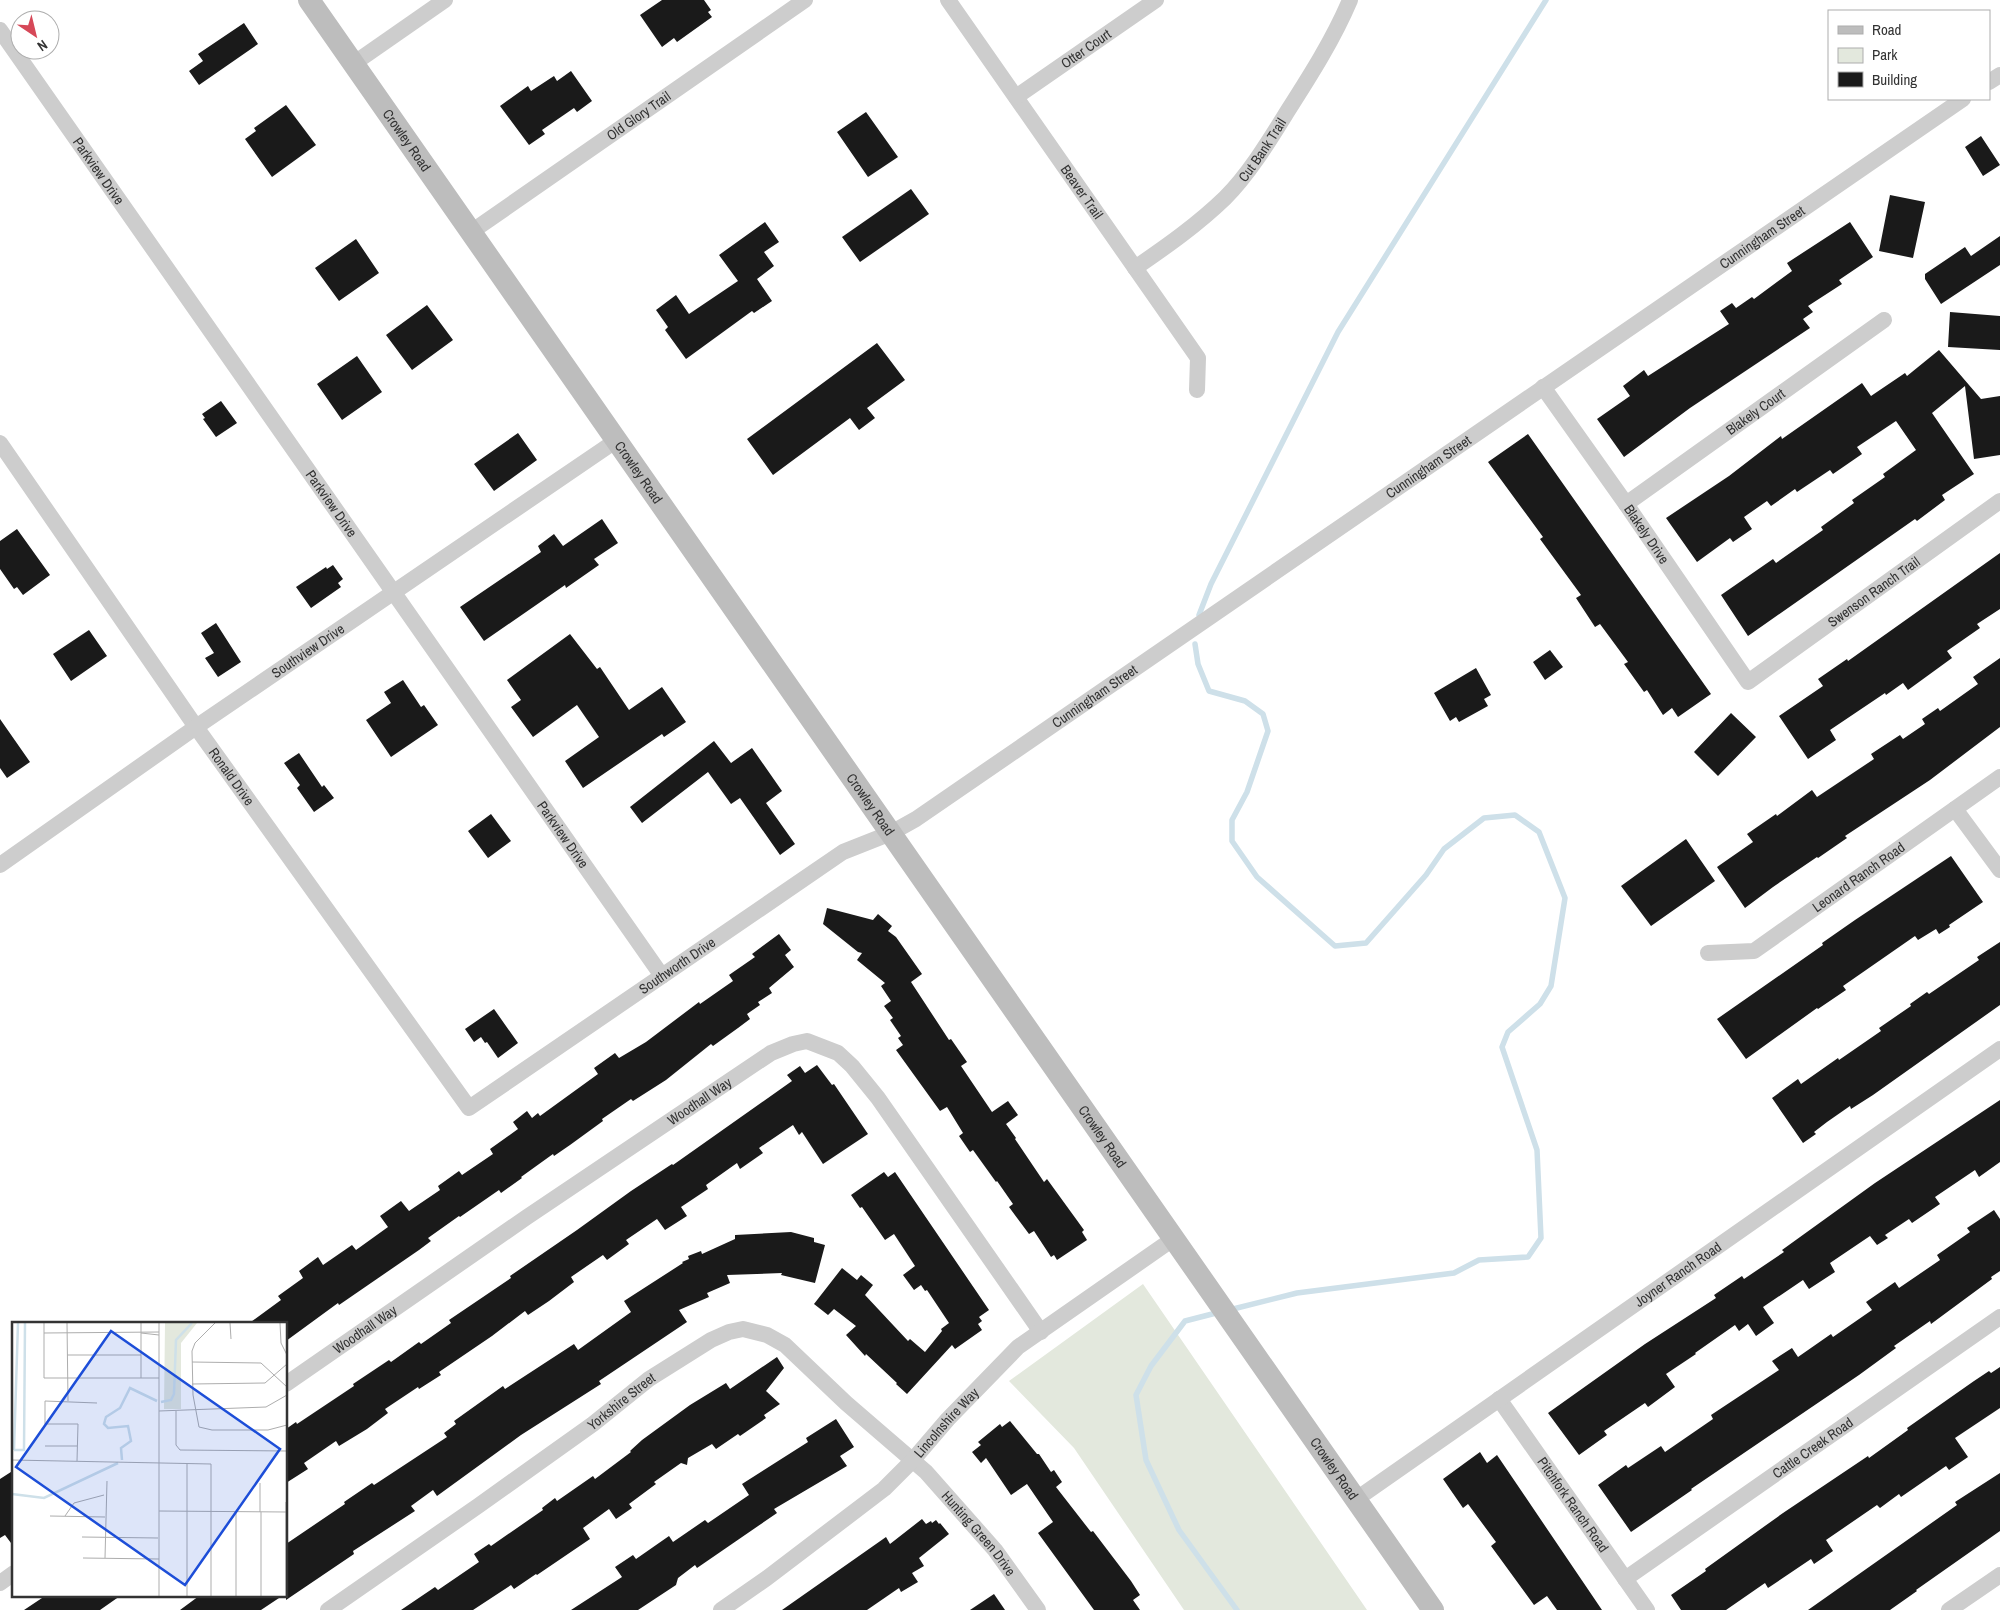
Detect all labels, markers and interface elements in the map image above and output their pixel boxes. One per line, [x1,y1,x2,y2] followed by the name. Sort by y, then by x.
[10,10,60,60] north arrow
[1828,10,1990,100] legend
[1872,19,1901,40] text: Road
[1057,25,1114,72] street label: Otter Court
[34,36,51,55] text: N
[1872,44,1898,65] text: Park
[1872,69,1917,90] text: Building
[603,87,674,144] street label: Old Glory Trail
[379,105,435,175] street label: Crowley Road
[1234,115,1290,185] street label: Cut Bank Trail
[69,134,128,208] street label: Parkview Drive
[1057,161,1107,222] street label: Beaver Trail
[1716,202,1808,273] street label: Cunningham Street
[1722,384,1789,439] street label: Blakely Court
[1382,431,1474,502] street label: Cunningham Street
[611,438,667,507] street label: Crowley Road
[302,466,361,541] street label: Parkview Drive
[1620,501,1673,567] street label: Blakely Drive
[1824,553,1923,631] street label: Swenson Ranch Trail
[268,620,348,682] street label: Southview Drive
[1048,661,1141,732] street label: Cunningham Street
[205,744,258,809] street label: Ronald Drive
[843,770,899,839] street label: Crowley Road
[533,797,593,872] street label: Parkview Drive
[1809,838,1908,916] street label: Leonard Ranch Road
[635,933,719,998] street label: Southworth Drive
[664,1073,735,1129] street label: Woodhall Way
[1074,1102,1130,1171] street label: Crowley Road
[1631,1238,1725,1311] street label: Joyner Ranch Road
[330,1301,400,1358] street label: Woodhall Way
[12,1322,288,1598] inset map
[584,1368,658,1434] street label: Yorkshire Street
[910,1384,983,1461] street label: Lincolnshire Way
[1769,1413,1857,1482] street label: Cattle Creek Road
[1306,1434,1362,1503] street label: Crowley Road
[1533,1453,1613,1556] street label: Pitchfork Ranch Road
[938,1487,1020,1580] street label: Hunting Green Drive

